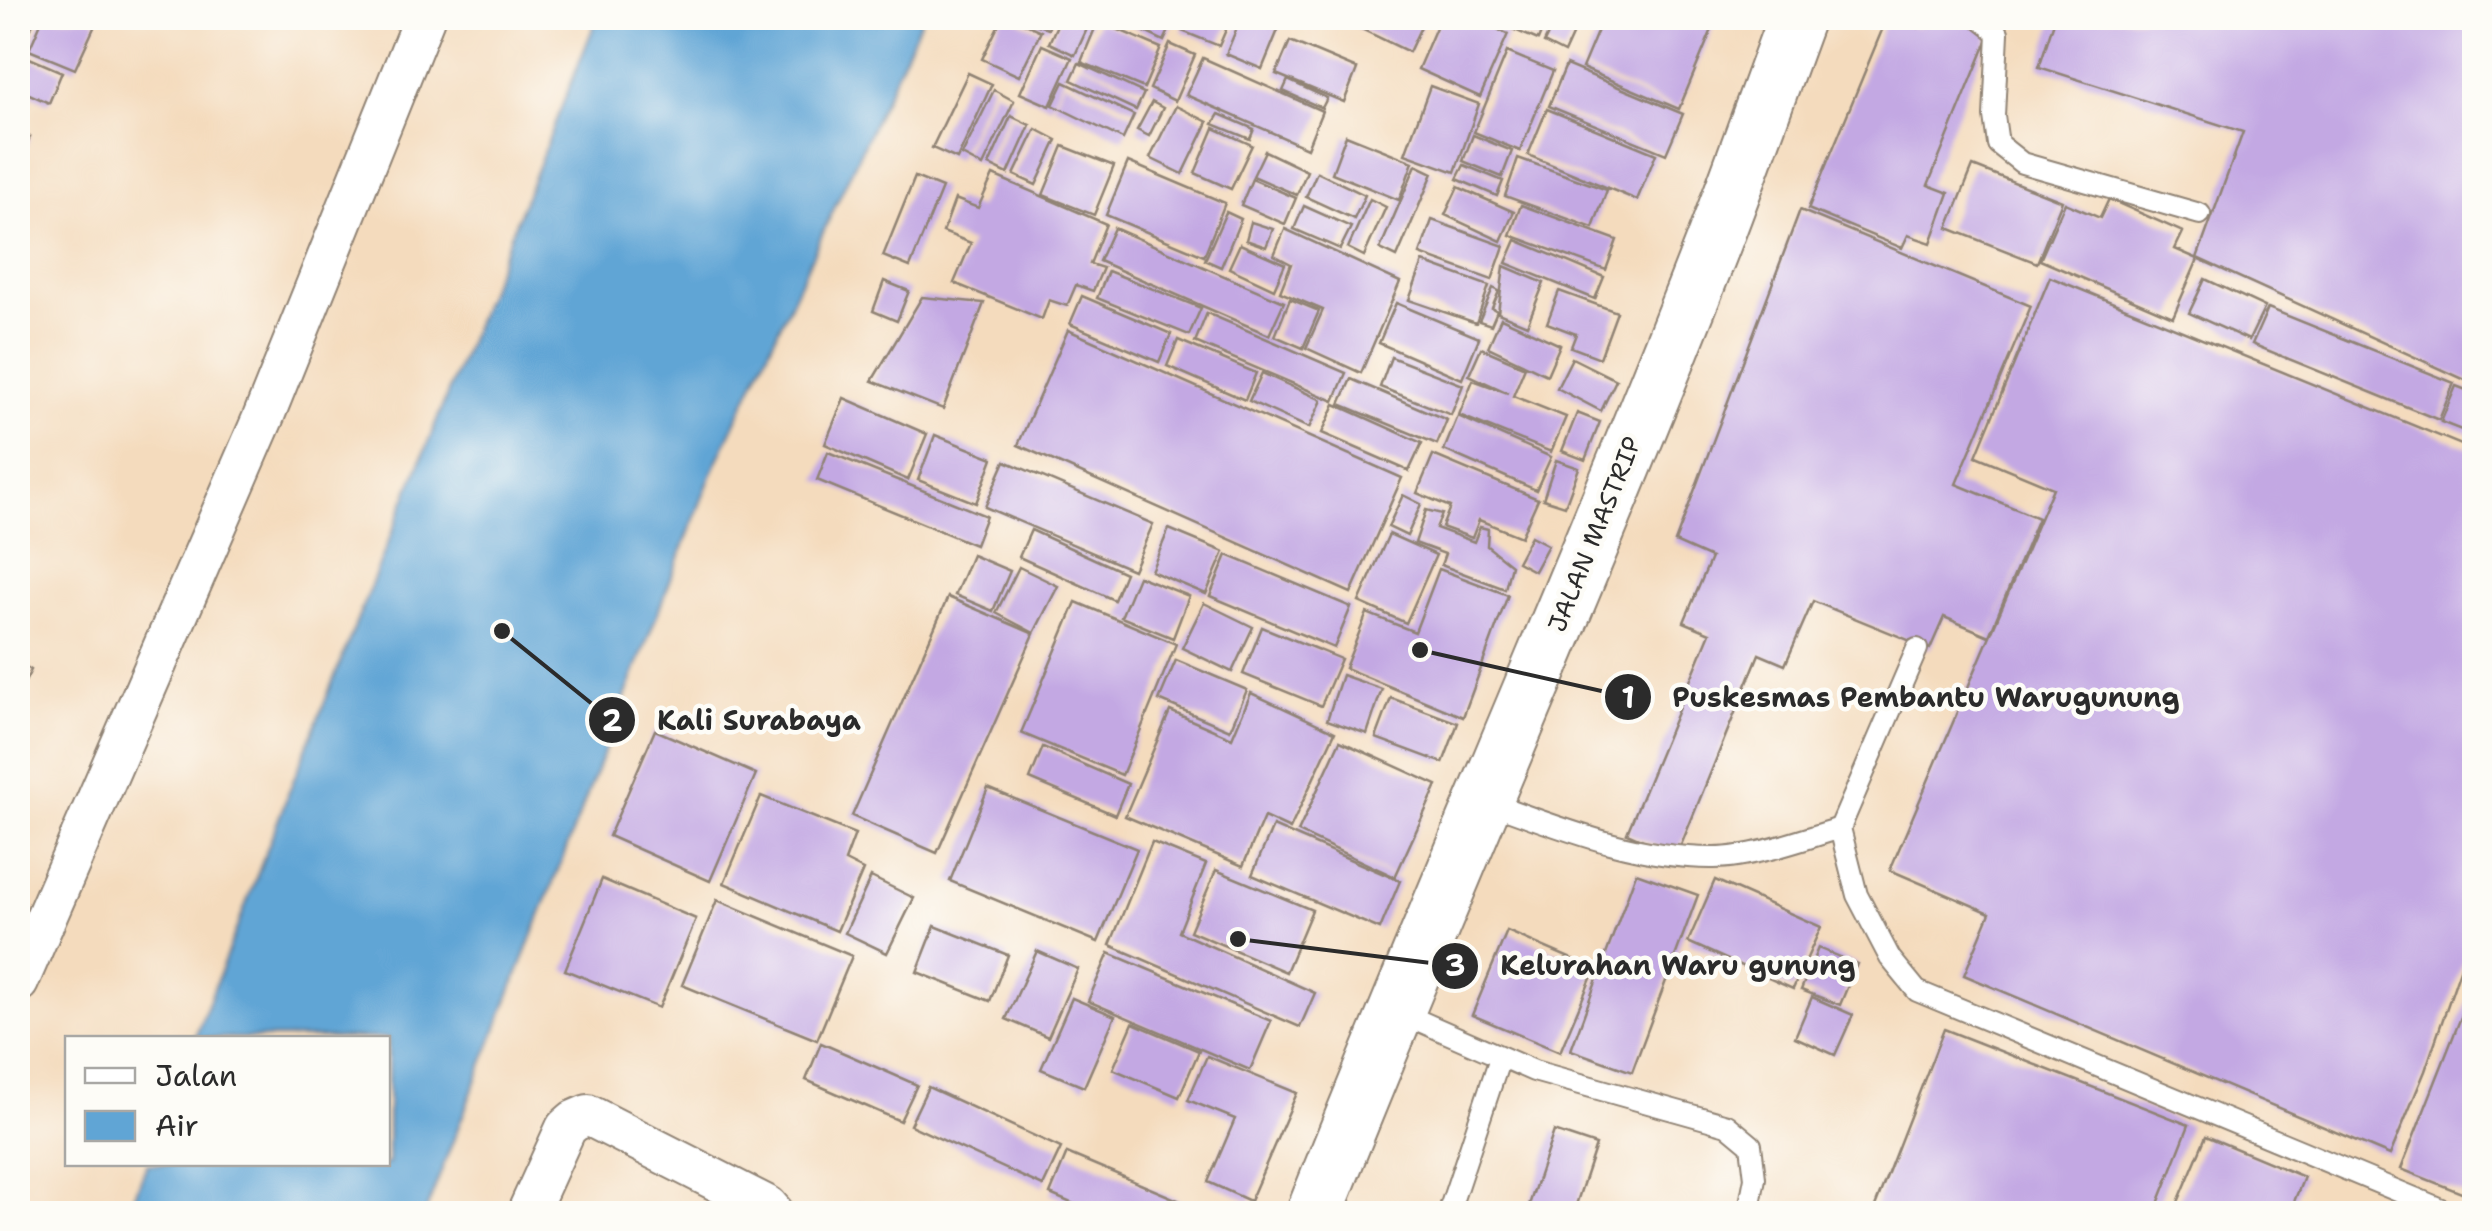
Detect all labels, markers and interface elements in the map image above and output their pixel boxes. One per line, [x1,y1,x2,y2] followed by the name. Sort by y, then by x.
[1539,431,1649,637] street label: JALAN MASTRIP
[1603,668,2200,726] callout: Puskesmas Pembantu Warugunung
[1621,677,1635,718] text: 1
[1672,678,2180,716] text: Puskesmas Pembantu Warugunung
[587,691,880,749] callout: Kali Surabaya
[602,700,623,741] text: 2
[657,701,861,739] text: Kali Surabaya
[1430,937,1876,995] callout: Kelurahan Waru gunung
[1445,945,1466,986] text: 3
[1500,946,1856,984] text: Kelurahan Waru gunung
[65,1036,390,1166] legend
[155,1055,237,1096] text: Jalan
[155,1105,199,1146] text: Air

